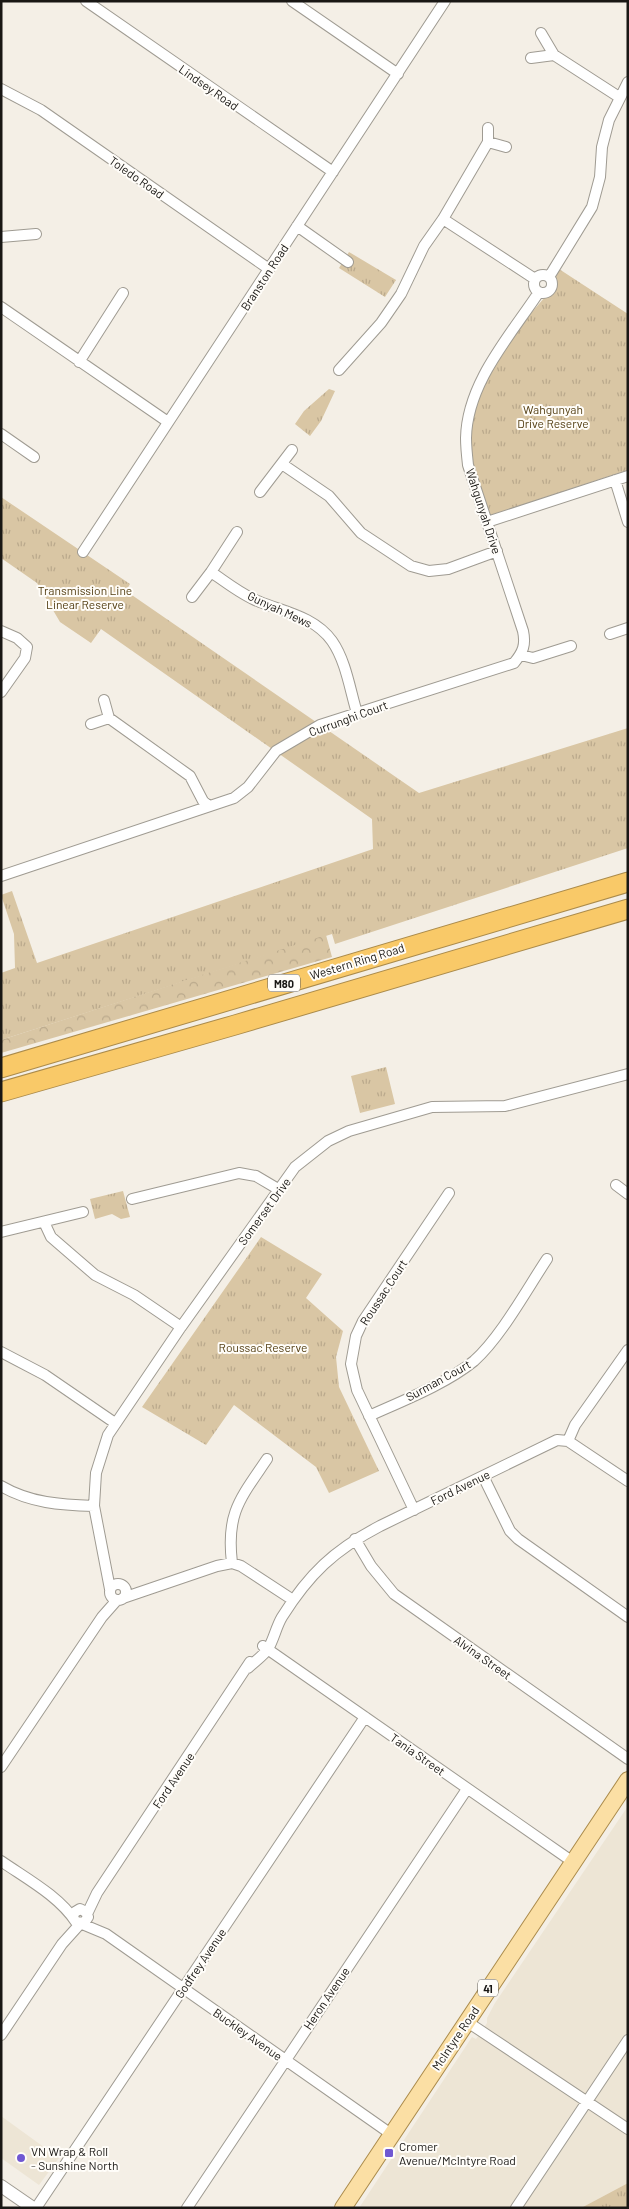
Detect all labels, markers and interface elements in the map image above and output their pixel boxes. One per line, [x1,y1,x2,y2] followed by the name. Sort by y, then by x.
[177,61,241,113] street label: Lindsey Road
[107,153,167,201] street label: Toledo Road
[237,241,291,313] street label: Branston Road
[517,402,589,430] park label: Wahgunyah Drive Reserve
[464,467,504,555] street label: Wahgunyah Drive
[38,583,132,611] park label: Transmission Line Linear Reserve
[246,588,315,630] street label: Gunyah Mews
[307,697,389,739] street label: Currunghi Court
[308,940,406,982] street label: Western Ring Road
[268,974,300,991] road number: M80
[235,1175,293,1247] street label: Somerset Drive
[357,1256,409,1328] street label: Roussac Court
[219,1340,307,1354] park label: Roussac Reserve
[403,1356,473,1404] street label: Surman Court
[428,1467,492,1507] street label: Ford Avenue
[452,1632,514,1682] street label: Alvina Street
[388,1730,448,1778] street label: Tania Street
[149,1749,197,1811] street label: Ford Avenue
[171,1925,229,2001] street label: Godfrey Avenue
[300,1964,352,2032] street label: Heron Avenue
[478,1980,498,1996] road number: 41
[429,2003,481,2073] street label: McIntyre Road
[211,2005,285,2063] street label: Buckley Avenue
[399,2139,516,2167] place label: Cromer Avenue/McIntyre Road
[31,2144,119,2172] place label: VN Wrap & Roll - Sunshine North
[383,2147,395,2159] marker: Cromer Avenue/McIntyre Road
[15,2152,27,2164] marker: VN Wrap & Roll - Sunshine North

